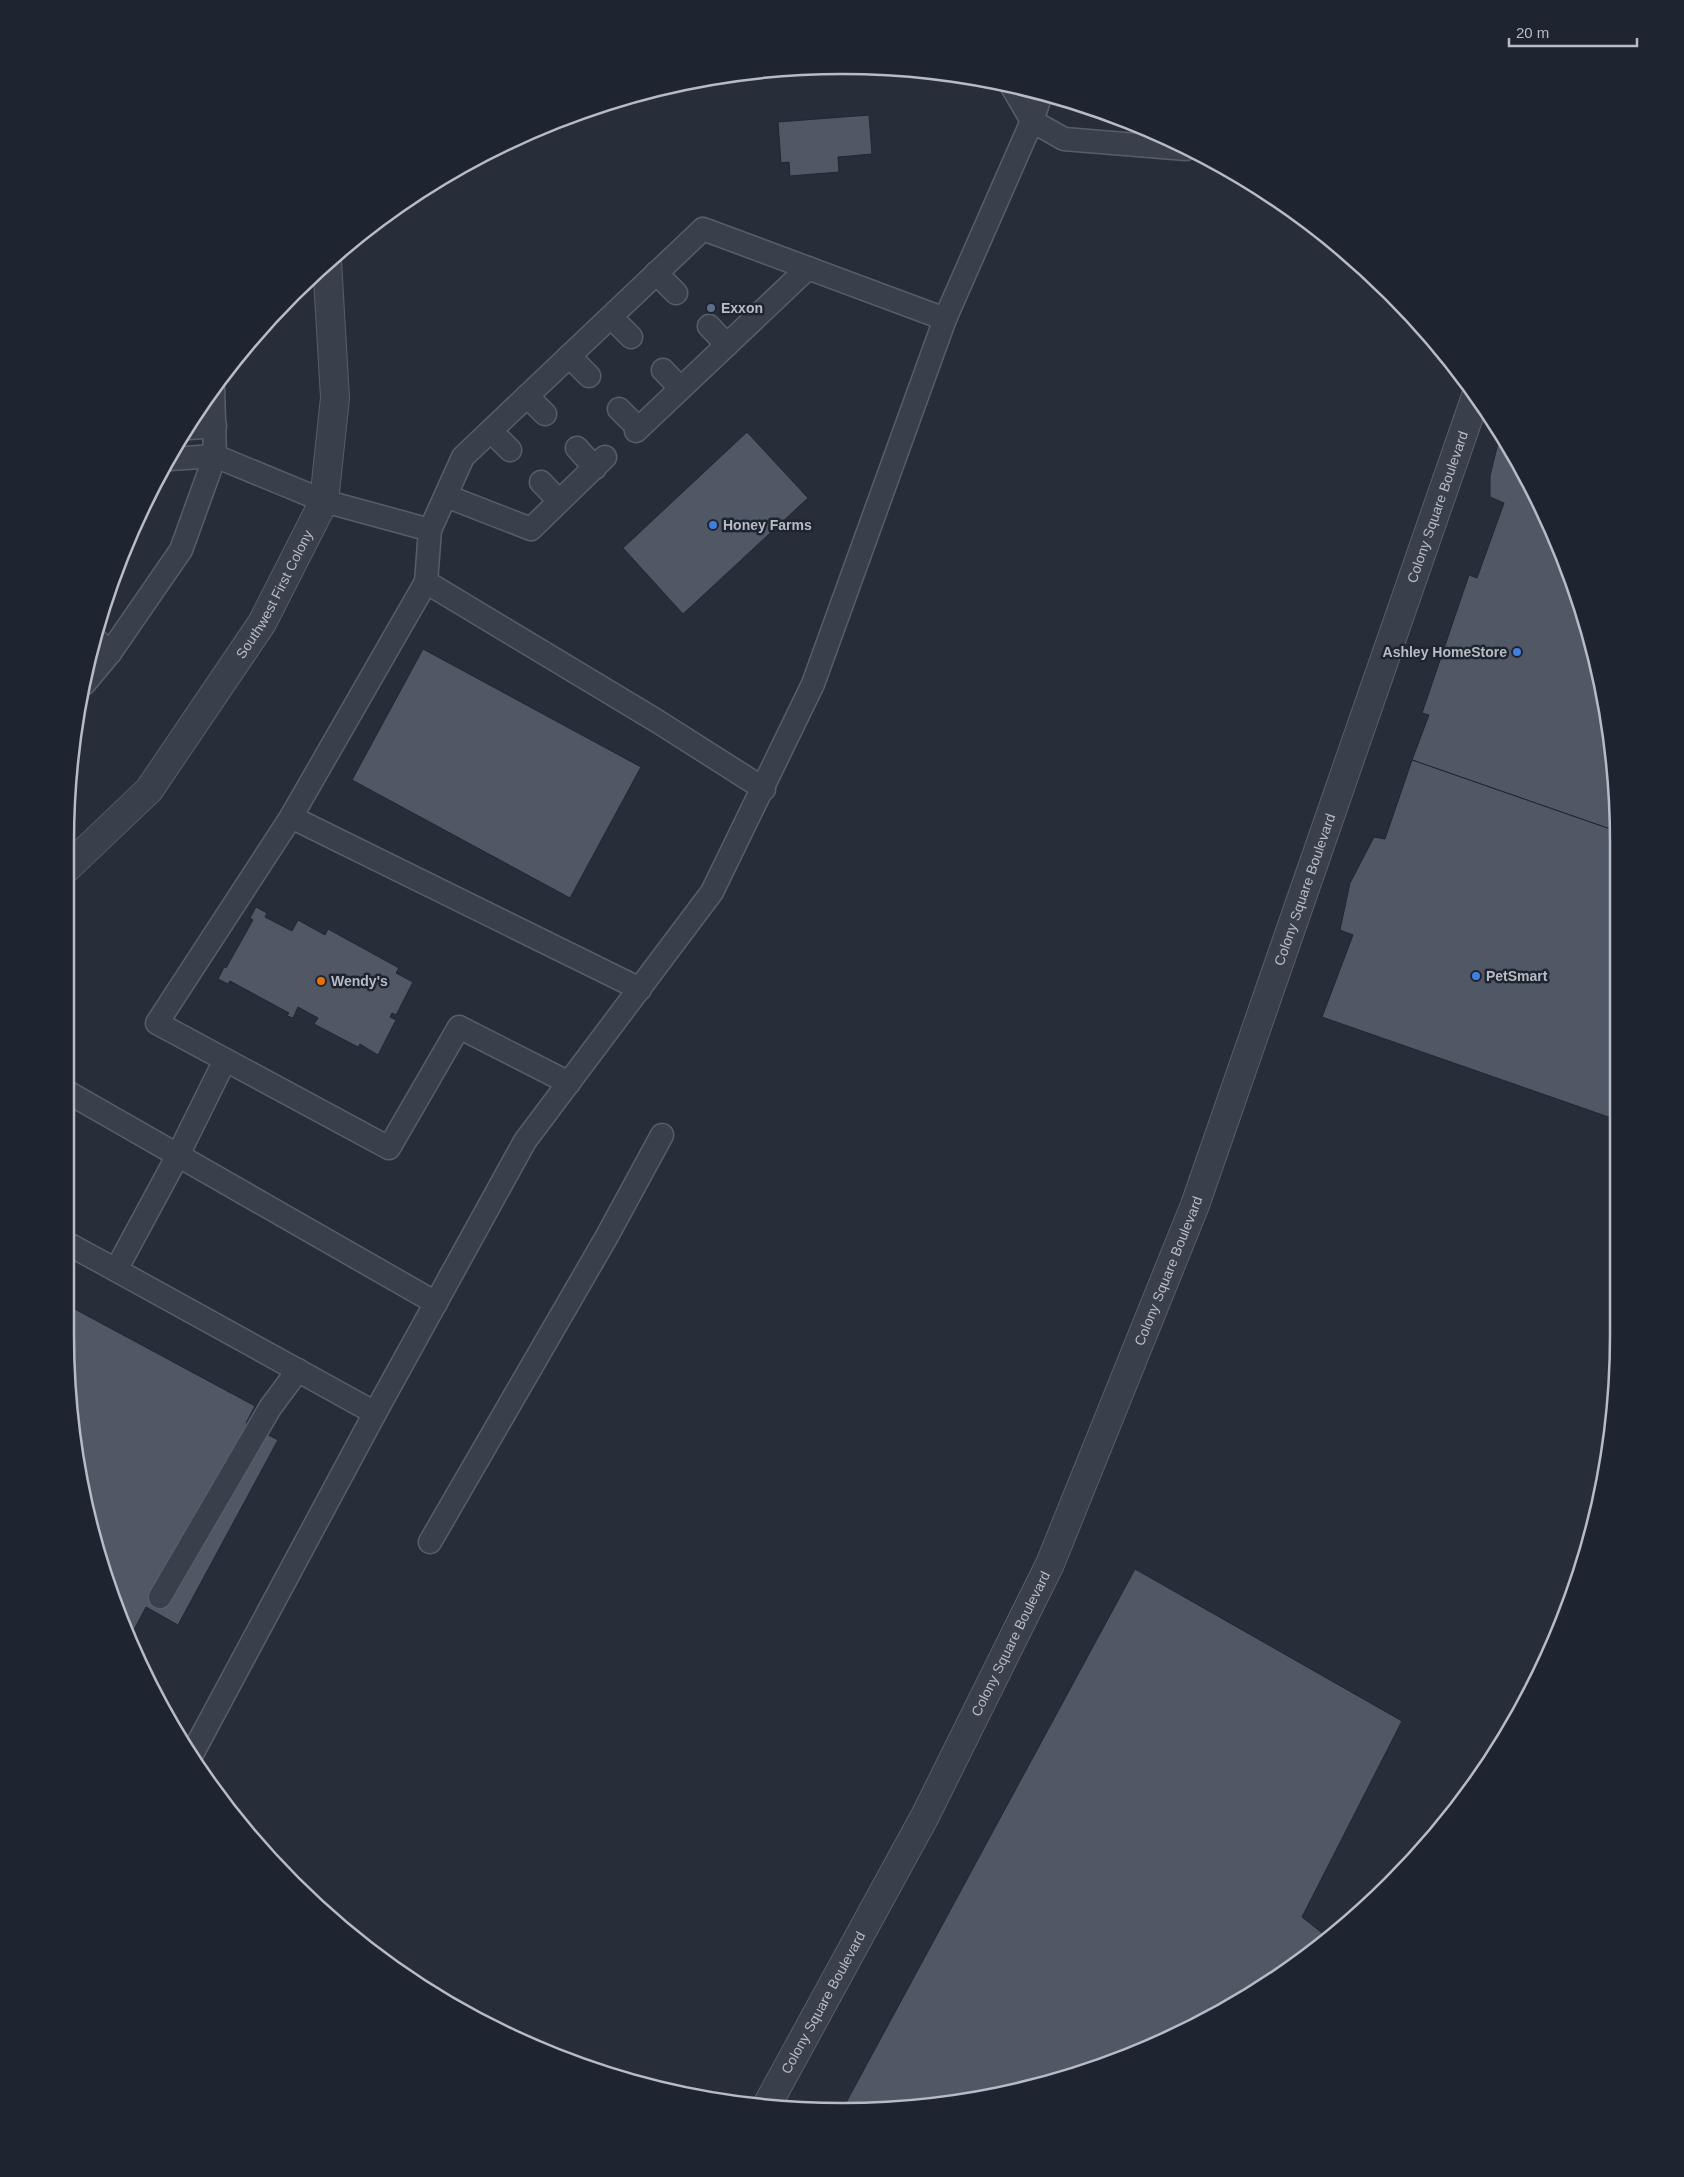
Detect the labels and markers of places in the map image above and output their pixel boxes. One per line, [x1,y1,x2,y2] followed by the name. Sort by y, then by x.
[721,300,763,316] place label: Exxon
[705,302,717,314] marker: Exxon
[723,517,812,533] place label: Honey Farms
[707,519,719,531] marker: Honey Farms
[1383,644,1507,660] place label: Ashley HomeStore
[1511,646,1523,658] marker: Ashley HomeStore
[1486,968,1548,984] place label: PetSmart
[1470,970,1482,982] marker: PetSmart
[331,973,388,989] place label: Wendy's
[315,975,327,987] marker: Wendy's

